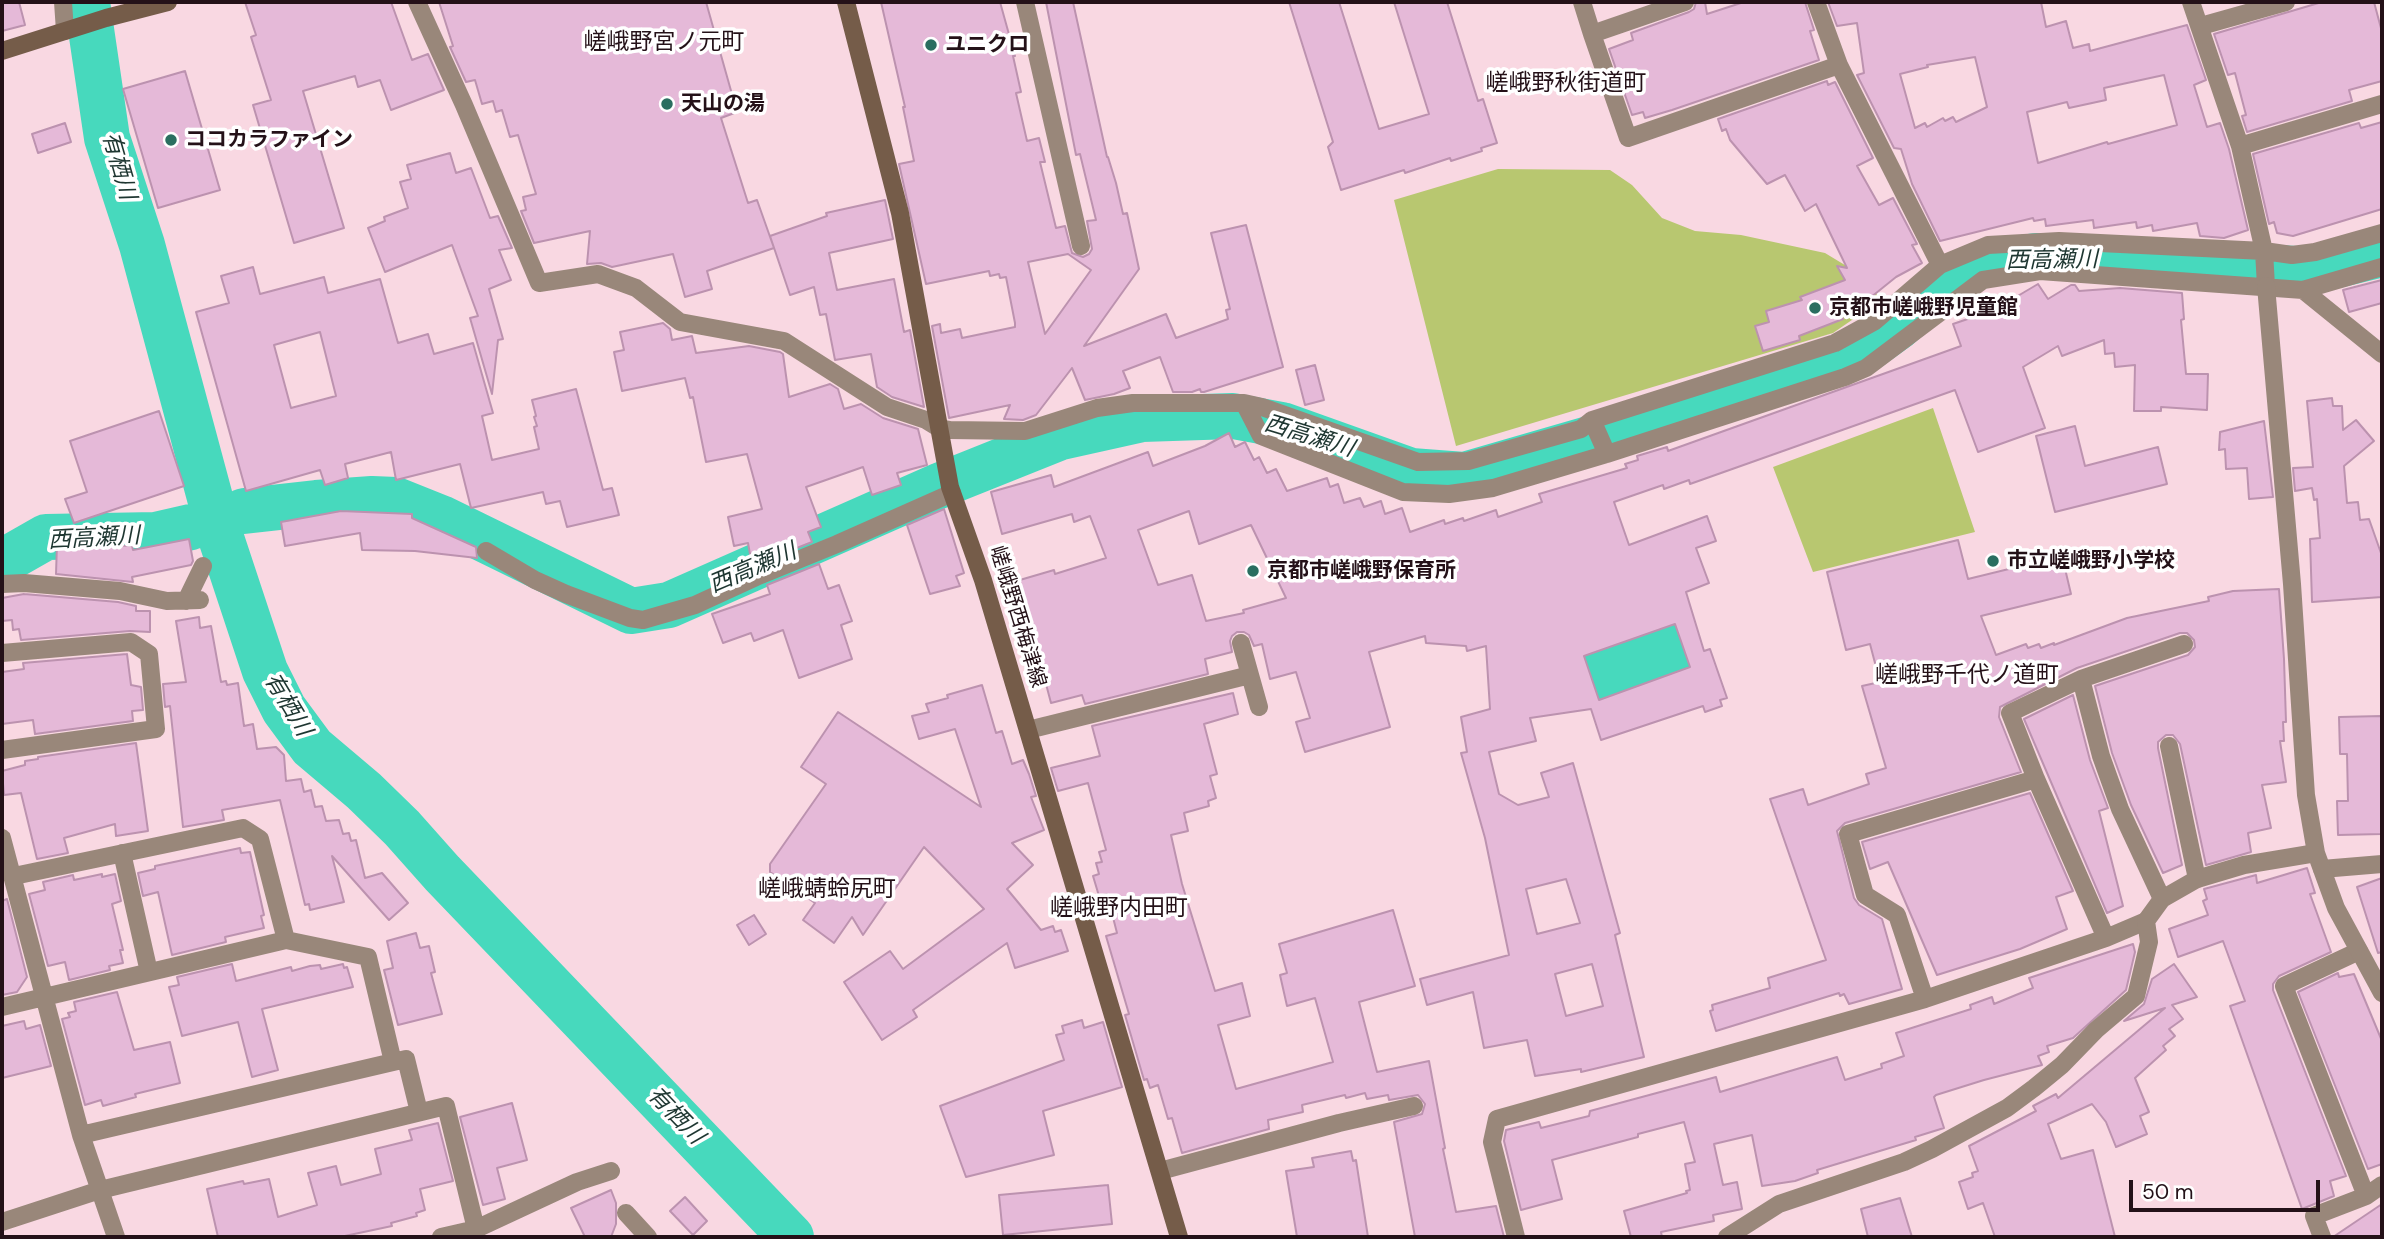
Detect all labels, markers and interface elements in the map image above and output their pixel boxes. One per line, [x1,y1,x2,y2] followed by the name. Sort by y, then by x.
[584,29,744,57] district label: 嵯峨野宮ノ元町
[945,32,1029,58] place label: ユニクロ
[923,37,939,53] marker: ユニクロ
[1486,70,1646,98] district label: 嵯峨野秋街道町
[681,91,765,117] place label: 天山の湯
[659,96,675,112] marker: 天山の湯
[185,127,353,153] place label: ココカラファイン
[95,129,141,203] water label: 有栖川
[163,132,179,148] marker: ココカラファイン
[2006,246,2098,276] water label: 西高瀬川
[1829,295,2018,321] place label: 京都市嵯峨野児童館
[1807,300,1823,316] marker: 京都市嵯峨野児童館
[1261,410,1357,464] water label: 西高瀬川
[47,523,141,555] water label: 西高瀬川
[705,538,801,600] water label: 西高瀬川
[983,543,1051,691] street label: 嵯峨野西梅津線
[2007,548,2175,574] place label: 市立嵯峨野小学校
[1985,553,2001,569] marker: 市立嵯峨野小学校
[1267,558,1456,584] place label: 京都市嵯峨野保育所
[1245,563,1261,579] marker: 京都市嵯峨野保育所
[1875,662,2059,690] district label: 嵯峨野千代ノ道町
[257,668,317,742] water label: 有栖川
[758,876,896,904] district label: 嵯峨蜻蛉尻町
[1050,895,1188,923] district label: 嵯峨野内田町
[641,1082,709,1150] water label: 有栖川
[2132,1166,2323,1210] scale bar
[2142,1178,2193,1206] text: 50 m

